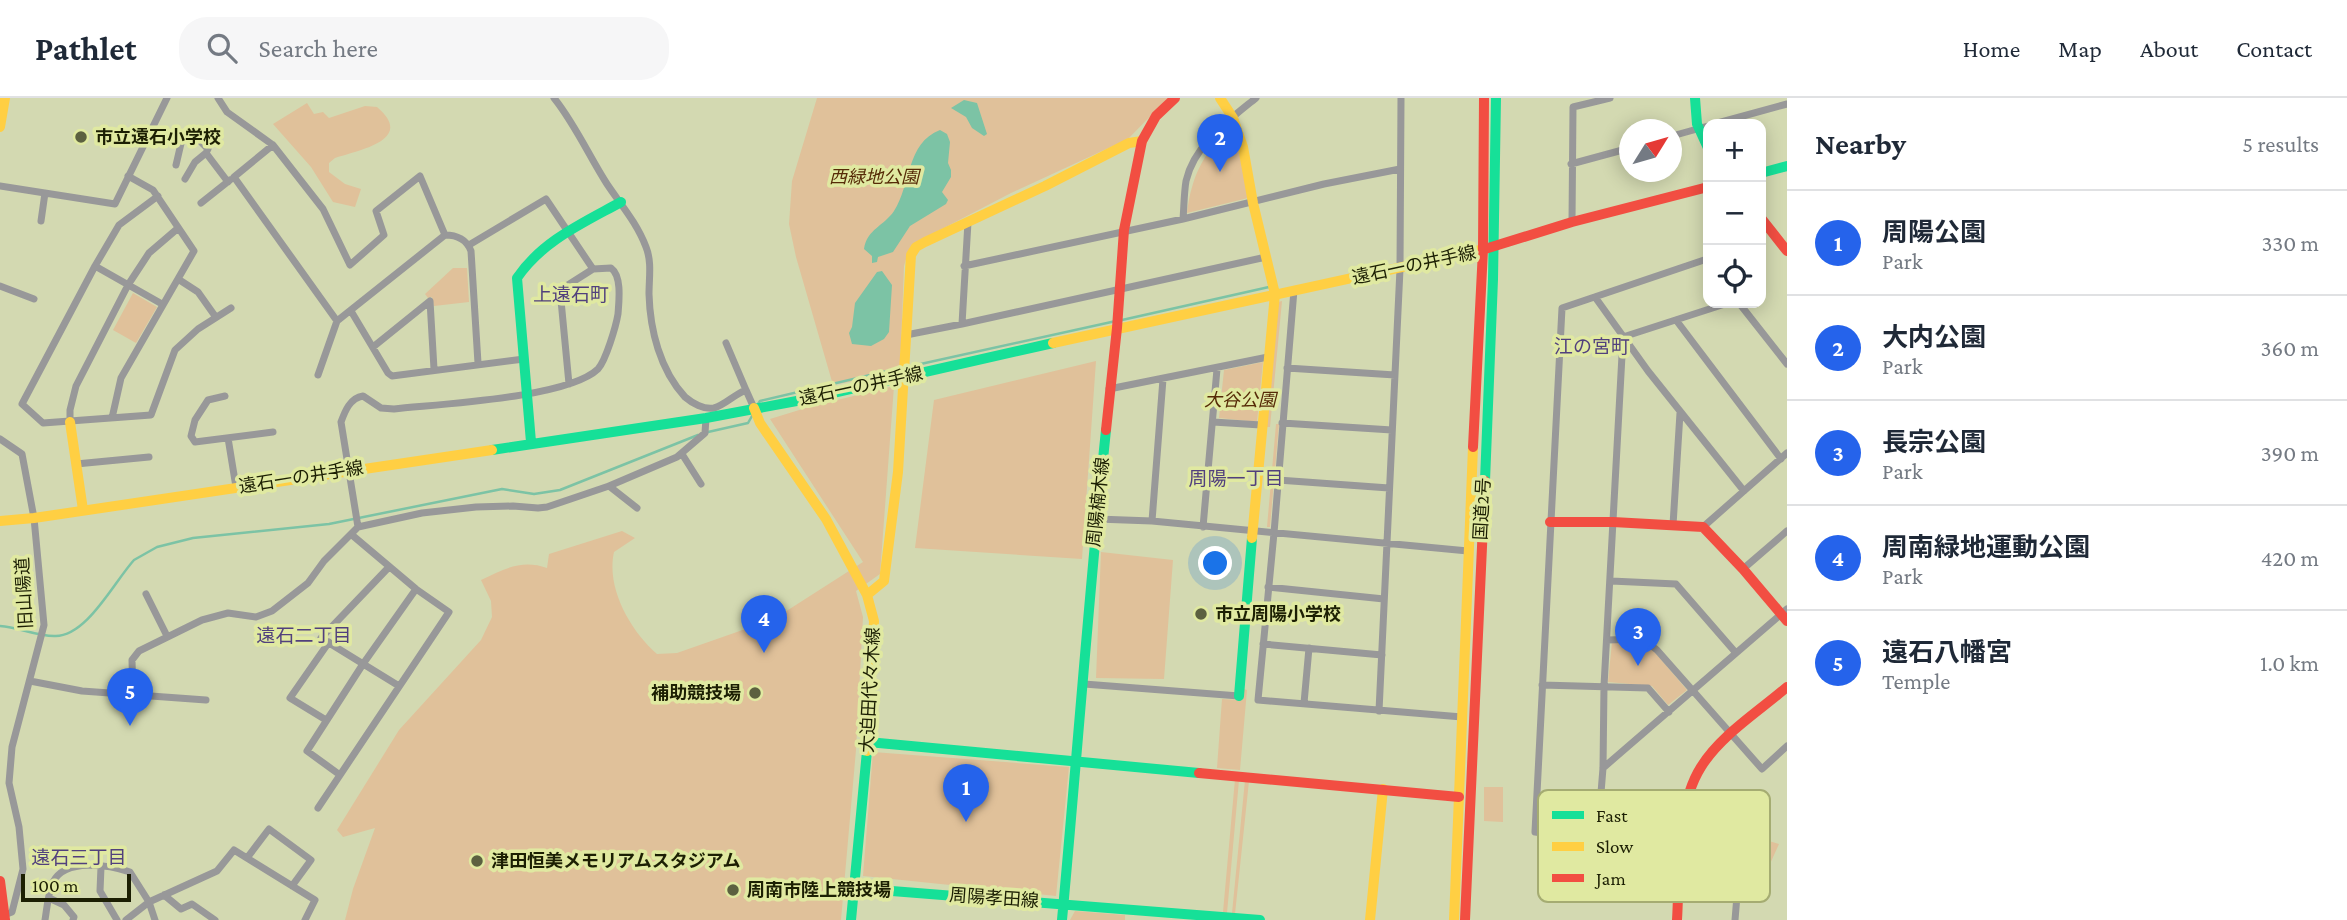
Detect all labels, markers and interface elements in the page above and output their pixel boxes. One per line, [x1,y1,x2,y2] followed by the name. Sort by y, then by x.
[179,17,669,80] search box
[203,29,241,67] icon: search
[35,30,137,67] text: Pathlet
[259,34,378,63] text: Search here
[1963,35,2020,62] text: Home
[2058,35,2102,62] text: Map
[2140,35,2198,62] text: About
[2236,35,2312,62] text: Contact
[1197,114,1243,172] pin: 2
[1619,119,1682,182] north arrow
[1703,119,1766,308] map controls
[1703,119,1766,182] button: +
[95,127,221,147] place label: 市立遠石小学校
[1815,127,1906,160] text: Nearby
[73,129,89,145] marker: 市立遠石小学校
[2242,131,2319,157] text: 5 results
[829,167,922,187] park label: 西緑地公園
[1703,182,1766,245] button: −
[1882,218,1986,247] text: 周陽公園
[1834,230,1842,256] text: 1
[2261,230,2319,256] text: 330 m
[1350,242,1478,288] street label: 遠石一の井手線
[1703,245,1766,308] button: locate
[1882,248,1923,274] text: Park
[533,284,609,305] district label: 上遠石町
[1882,323,1986,352] text: 大内公園
[1832,335,1844,361] text: 2
[2261,335,2319,361] text: 360 m
[1554,336,1630,357] district label: 江の宮町
[1882,353,1923,379] text: Park
[797,363,925,409] street label: 遠石一の井手線
[1204,390,1279,410] park label: 大谷公園
[1882,428,1986,457] text: 長宗公園
[1832,440,1844,466] text: 3
[2261,440,2319,466] text: 390 m
[1083,456,1113,548] street label: 周陽楠木線
[237,457,365,497] street label: 遠石一の井手線
[1882,458,1923,484] text: Park
[1188,468,1284,489] district label: 周陽一丁目
[1470,477,1494,541] street label: 国道2号
[1882,533,2090,562] text: 周南緑地運動公園
[1832,545,1844,571] text: 4
[2261,545,2319,571] text: 420 m
[1198,546,1232,580] your location
[12,557,36,629] street label: 旧山陽道
[1882,563,1923,589] text: Park
[741,595,787,653] pin: 4
[1215,604,1341,624] place label: 市立周陽小学校
[1193,606,1209,622] marker: 市立周陽小学校
[1615,608,1661,666] pin: 3
[256,625,352,646] district label: 遠石二丁目
[857,627,883,753] street label: 大迫田代々木線
[1882,638,2012,667] text: 遠石八幡宮
[1832,650,1844,676] text: 5
[2260,650,2319,676] text: 1.0 km
[107,668,153,726] pin: 5
[1882,668,1950,694] text: Temple
[651,683,741,703] place label: 補助競技場
[747,685,763,701] marker: 補助競技場
[943,764,989,822] pin: 1
[1538,790,1770,902] legend
[1596,805,1628,826] text: Fast
[1596,836,1633,857] text: Slow
[31,847,127,868] district label: 遠石三丁目
[491,851,740,871] place label: 津田恒美メモリアムスタジアム
[469,853,485,869] marker: 津田恒美メモリアムスタジアム
[1594,868,1626,889] text: Jam
[21,871,131,903] scale bar
[32,875,79,896] text: 100 m
[747,880,891,900] place label: 周南市陸上競技場
[725,882,741,898] marker: 周南市陸上競技場
[948,885,1040,911] street label: 周陽孝田線

